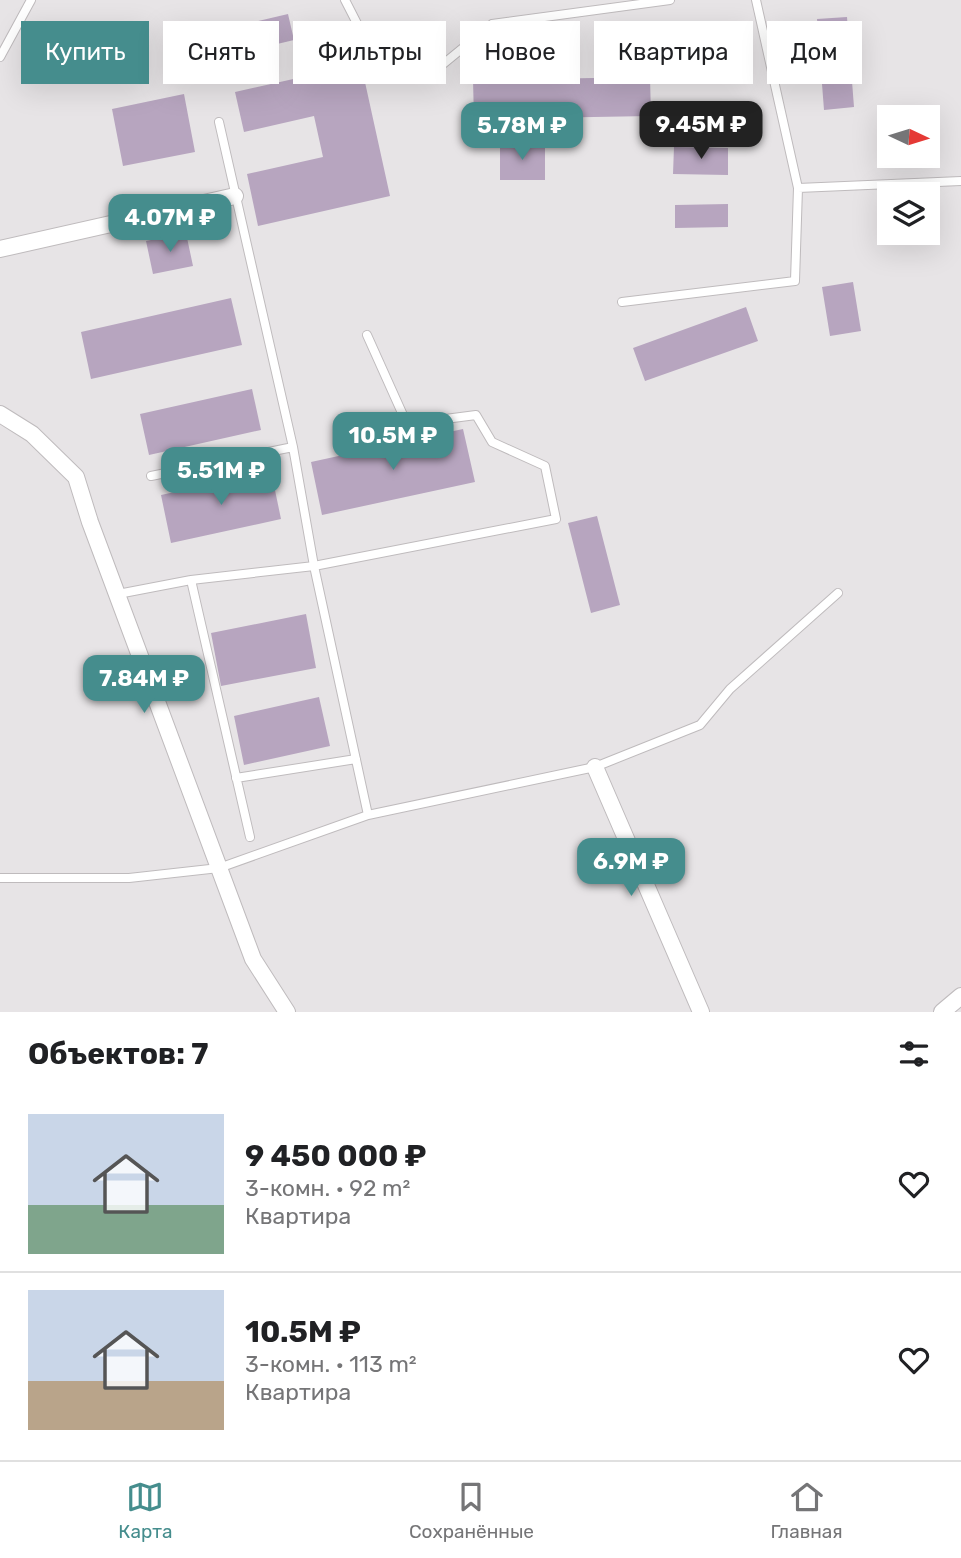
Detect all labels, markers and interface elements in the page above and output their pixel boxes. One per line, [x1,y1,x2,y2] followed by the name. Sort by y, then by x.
[21,21,149,84] chip: Купить
[163,21,279,84] chip: Снять
[293,21,446,84] chip: Фильтры
[460,21,580,84] chip: Новое
[594,21,753,84] chip: Квартира
[767,21,862,84] chip: Дом
[457,102,587,162] pin: 5.78M ₽
[636,102,766,161] pin: 9.45M ₽
[877,105,940,168] north arrow
[877,105,940,245] map controls
[655,110,747,138] text: 9.45M ₽
[477,111,567,139] text: 5.78M ₽
[877,182,940,245] button: layers
[105,194,235,254] pin: 4.07M ₽
[124,203,216,231] text: 4.07M ₽
[328,412,458,472] pin: 10.5M ₽
[349,421,437,449] text: 10.5M ₽
[156,448,286,507] pin: 5.51M ₽
[177,456,265,484] text: 5.51M ₽
[79,656,209,715] pin: 7.84M ₽
[99,664,189,692] text: 7.84M ₽
[574,838,688,898] pin: 6.9M ₽
[593,847,669,875] text: 6.9M ₽
[895,1035,933,1073] icon: filters
[28,1036,209,1072] text: Объектов: 7
[245,1138,427,1174] text: 9 450 000 ₽
[84,1142,168,1226] icon: home
[895,1165,933,1203] icon: heart
[245,1174,410,1202] text: 3-комн. · 92 m²
[245,1202,351,1230] text: Квартира
[245,1314,361,1350] text: 10.5M ₽
[84,1318,168,1402] icon: home
[895,1341,933,1379] icon: heart
[245,1350,417,1378] text: 3-комн. · 113 m²
[245,1378,351,1406] text: Квартира
[118,1478,172,1543] tab: Карта
[409,1478,534,1543] tab: Сохранённые
[770,1478,843,1543] tab: Главная

